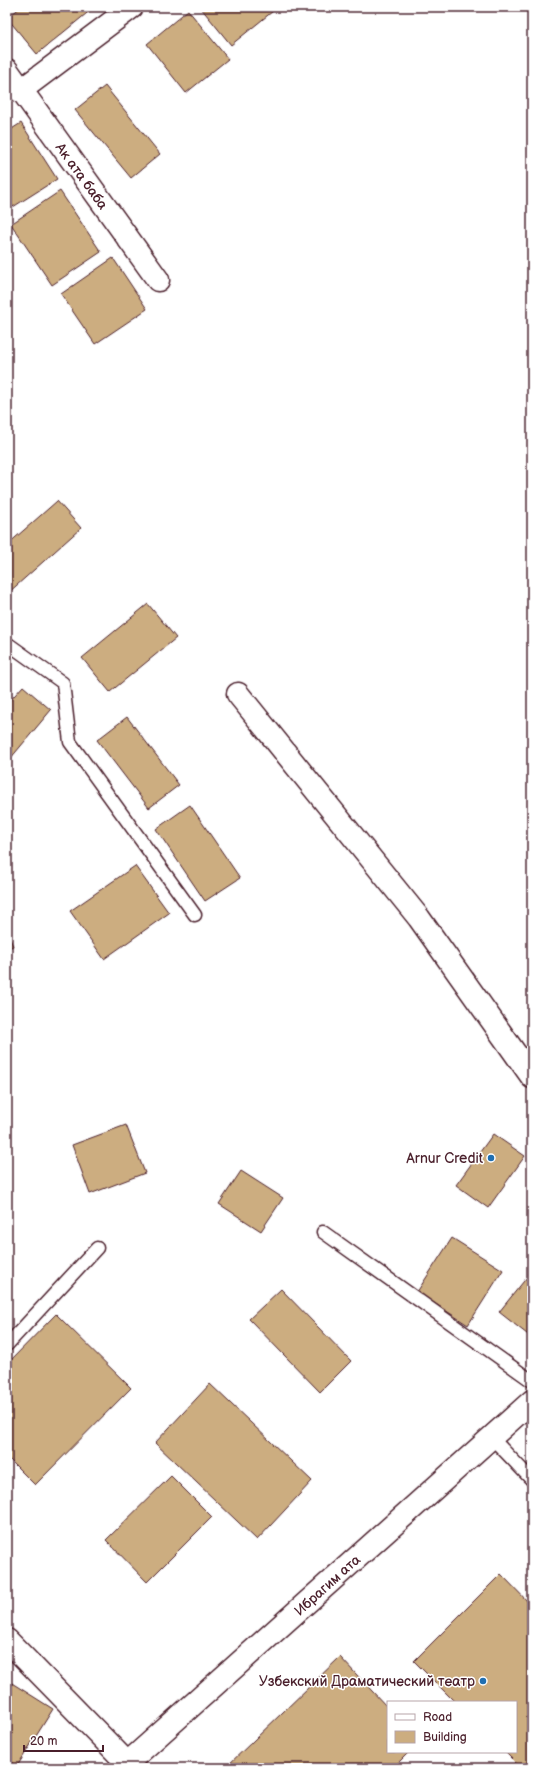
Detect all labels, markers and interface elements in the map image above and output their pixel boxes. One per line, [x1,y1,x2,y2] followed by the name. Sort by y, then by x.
[51,139,112,213] street label: Ак ата баба
[406,1150,484,1167] place label: Arnur Credit
[486,1153,496,1163] marker: Arnur Credit
[291,1551,364,1620] street label: Ибрагим ата
[259,1673,475,1690] place label: Узбекский Драматический театр
[478,1676,488,1686] marker: Узбекский Драматический театр
[387,1701,517,1753] legend
[423,1710,452,1725] text: Road
[24,1727,103,1753] scale bar
[423,1730,467,1745] text: Building
[30,1734,57,1749] text: 20 m

